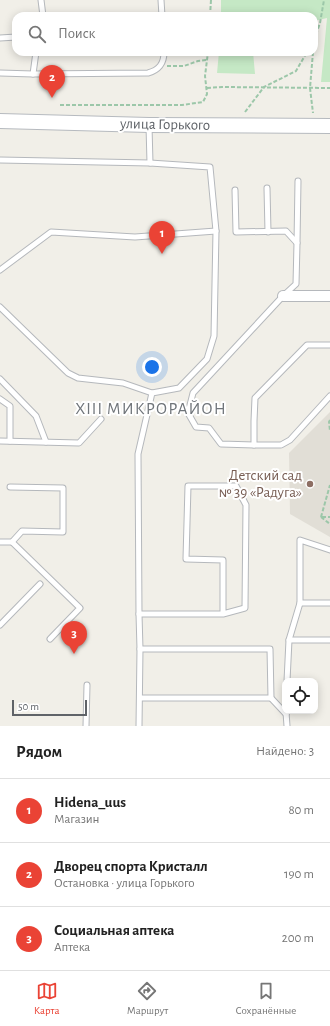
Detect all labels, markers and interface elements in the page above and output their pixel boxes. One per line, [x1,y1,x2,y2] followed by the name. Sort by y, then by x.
[12,12,318,56] search box
[26,23,48,45] icon: search
[58,26,96,41] text: Поиск
[39,65,65,98] pin: 2
[119,116,210,133] street label: улица Горького
[149,221,175,254] pin: 1
[142,357,162,377] your location
[75,400,227,417] district label: XIII МИКРОРАЙОН
[219,468,302,500] place label: Детский сад № 39 «Радуга»
[305,479,315,489] marker: Детский сад № 39 «Радуга»
[61,621,87,654] pin: 3
[282,678,318,714] map controls
[282,678,318,714] button: locate
[12,698,87,717] scale bar
[18,701,39,712] text: 50 m
[16,743,62,760] text: Рядом
[256,745,314,758] text: Найдено: 3
[54,795,126,810] text: Hidena_uus
[27,804,31,817] text: 1
[288,804,314,817] text: 80 m
[54,813,100,826] text: Магазин
[54,859,208,874] text: Дворец спорта Кристалл
[26,868,32,881] text: 2
[284,868,314,881] text: 190 m
[54,877,194,890] text: Остановка · улица Горького
[54,923,174,938] text: Социальная аптека
[26,932,32,945] text: 3
[282,932,314,945] text: 200 m
[54,941,90,954] text: Аптека
[34,980,59,1017] tab: Карта
[127,980,168,1017] tab: Маршрут
[236,980,296,1017] tab: Сохранённые

